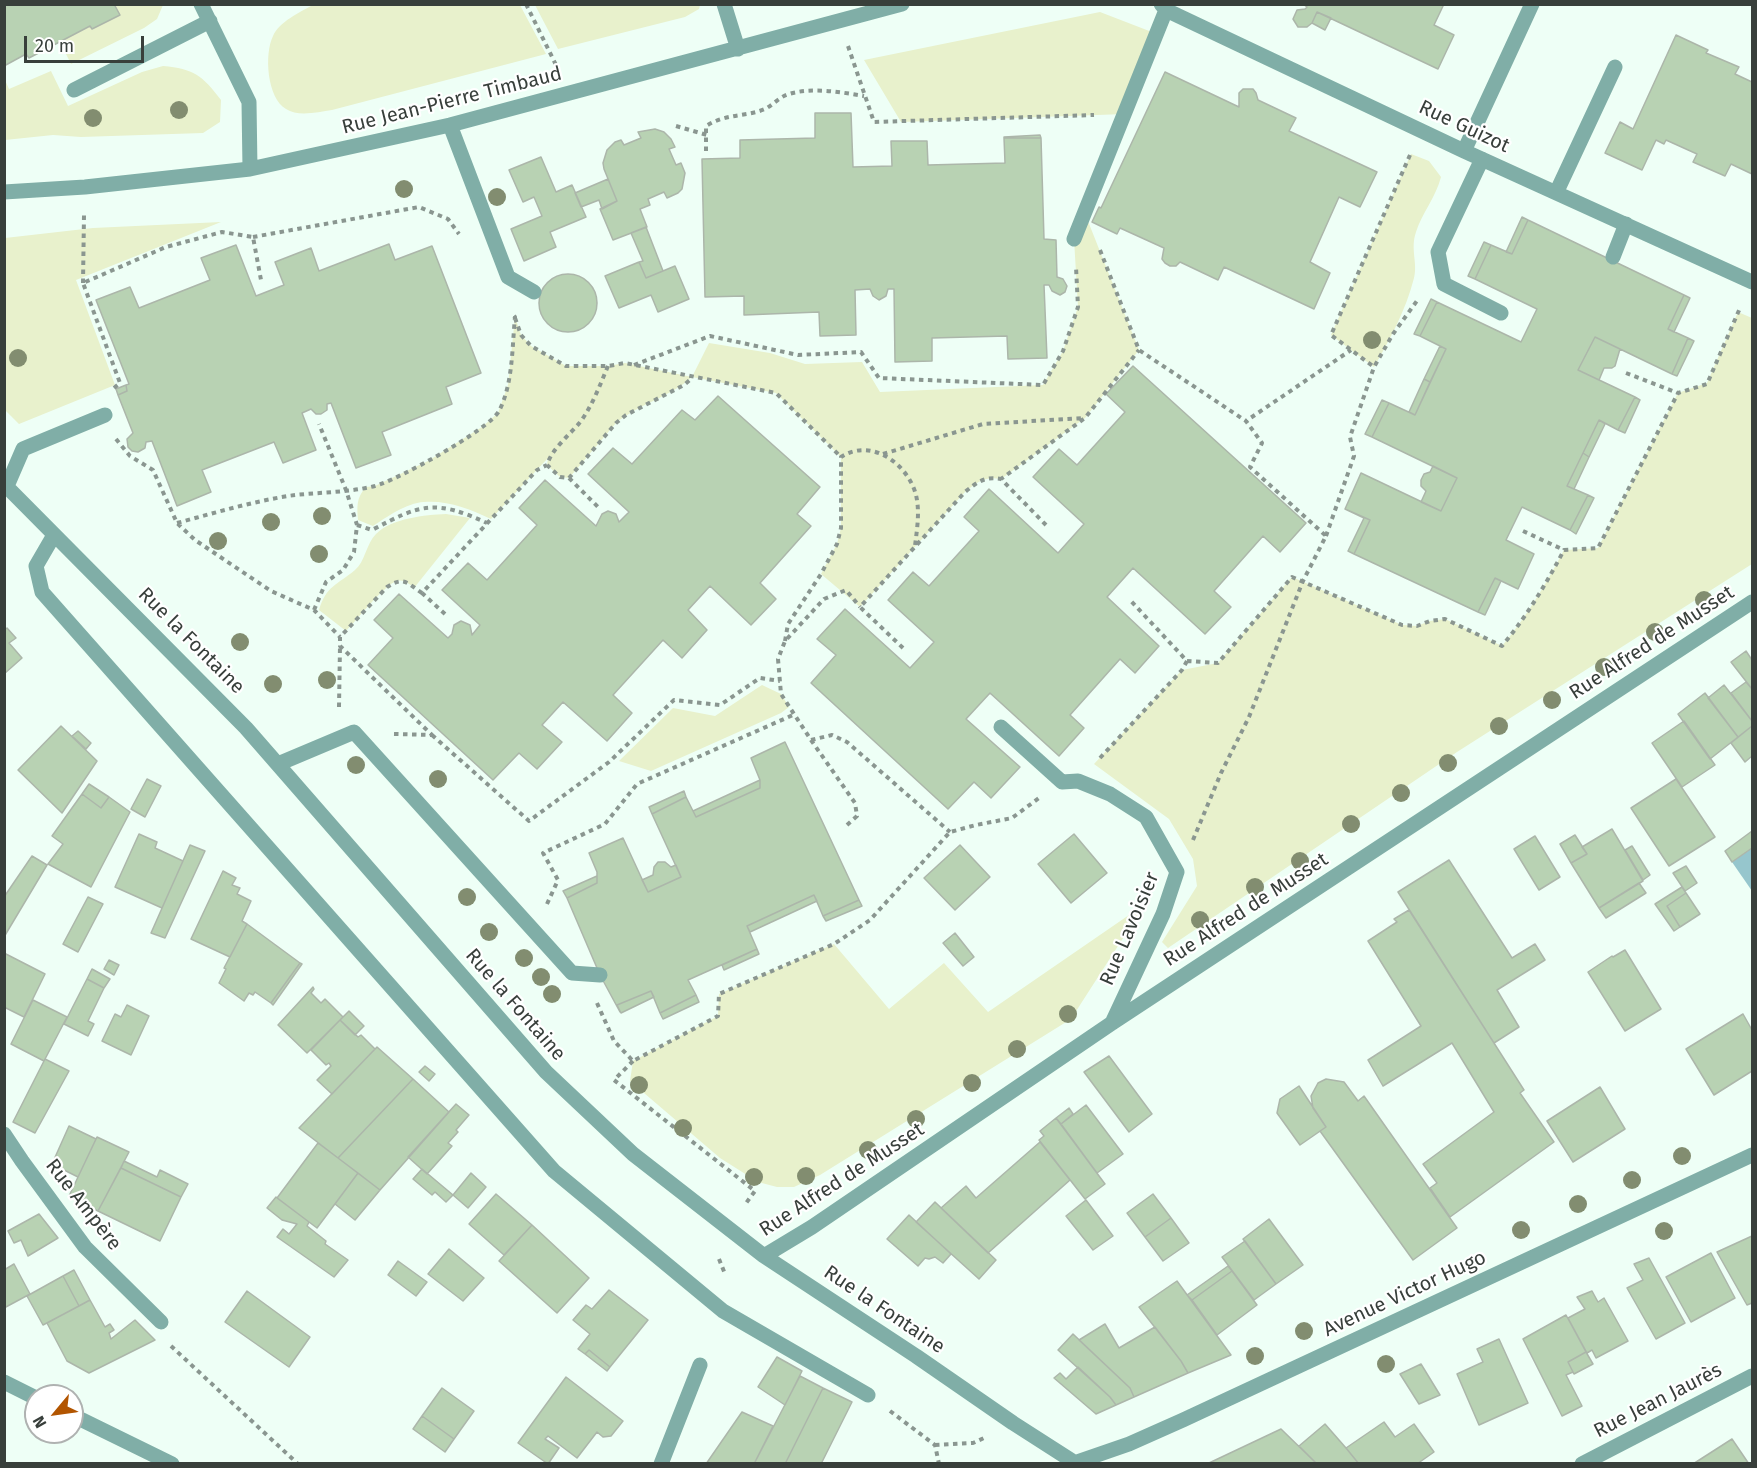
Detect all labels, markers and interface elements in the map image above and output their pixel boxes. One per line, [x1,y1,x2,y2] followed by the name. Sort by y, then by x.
[27,24,147,62] scale bar
[35,35,74,57] text: 20 m
[340,62,564,140] street label: Rue Jean-Pierre Timbaud
[1415,96,1513,158] street label: Rue Guizot
[1565,581,1739,705] street label: Rue Alfred de Musset
[133,583,249,699] street label: Rue la Fontaine
[1159,848,1333,972] street label: Rue Alfred de Musset
[1095,869,1165,989] street label: Rue Lavoisier
[460,944,570,1066] street label: Rue la Fontaine
[755,1118,929,1242] street label: Rue Alfred de Musset
[40,1155,126,1255] street label: Rue Ampère
[1320,1246,1490,1342] street label: Avenue Victor Hugo
[819,1261,949,1359] street label: Rue la Fontaine
[1590,1358,1726,1444] street label: Rue Jean Jaurès
[24,1384,84,1444] north arrow
[29,1413,50,1431] text: N

